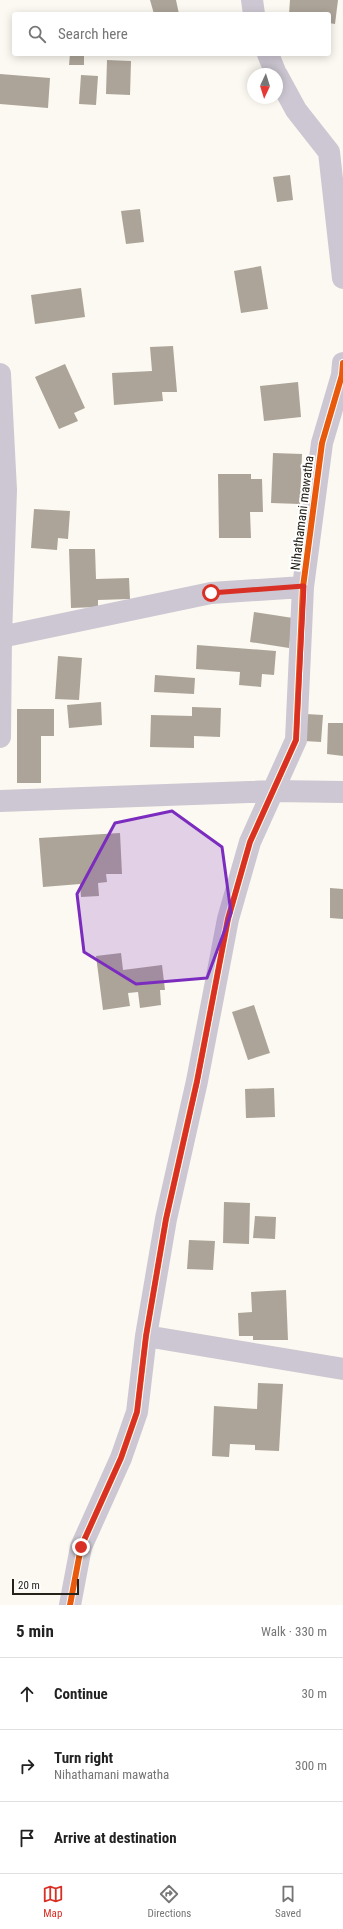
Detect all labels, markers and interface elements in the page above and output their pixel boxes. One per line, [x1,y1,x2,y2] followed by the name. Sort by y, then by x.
[12,12,331,56] search box
[26,23,48,45] icon: search
[58,25,128,43] text: Search here
[247,68,283,104] north arrow
[288,455,316,571] street label: Nihathamani mawatha
[202,584,220,602] route start
[72,1538,90,1556] route end
[12,1577,79,1596] scale bar
[18,1579,40,1592] text: 20 m
[16,1621,54,1641] text: 5 min
[261,1624,327,1639] text: Walk · 330 m
[16,1683,38,1705] icon: ahead
[54,1685,108,1703] text: Continue
[301,1686,327,1701] text: 30 m
[54,1749,113,1767] text: Turn right
[16,1755,38,1777] icon: right
[295,1758,327,1773] text: 300 m
[54,1767,169,1782] text: Nihathamani mawatha
[16,1827,38,1849] icon: arrive
[54,1829,177,1847] text: Arrive at destination
[42,1883,64,1920] tab: Map
[147,1883,191,1920] tab: Directions
[275,1883,301,1920] tab: Saved

